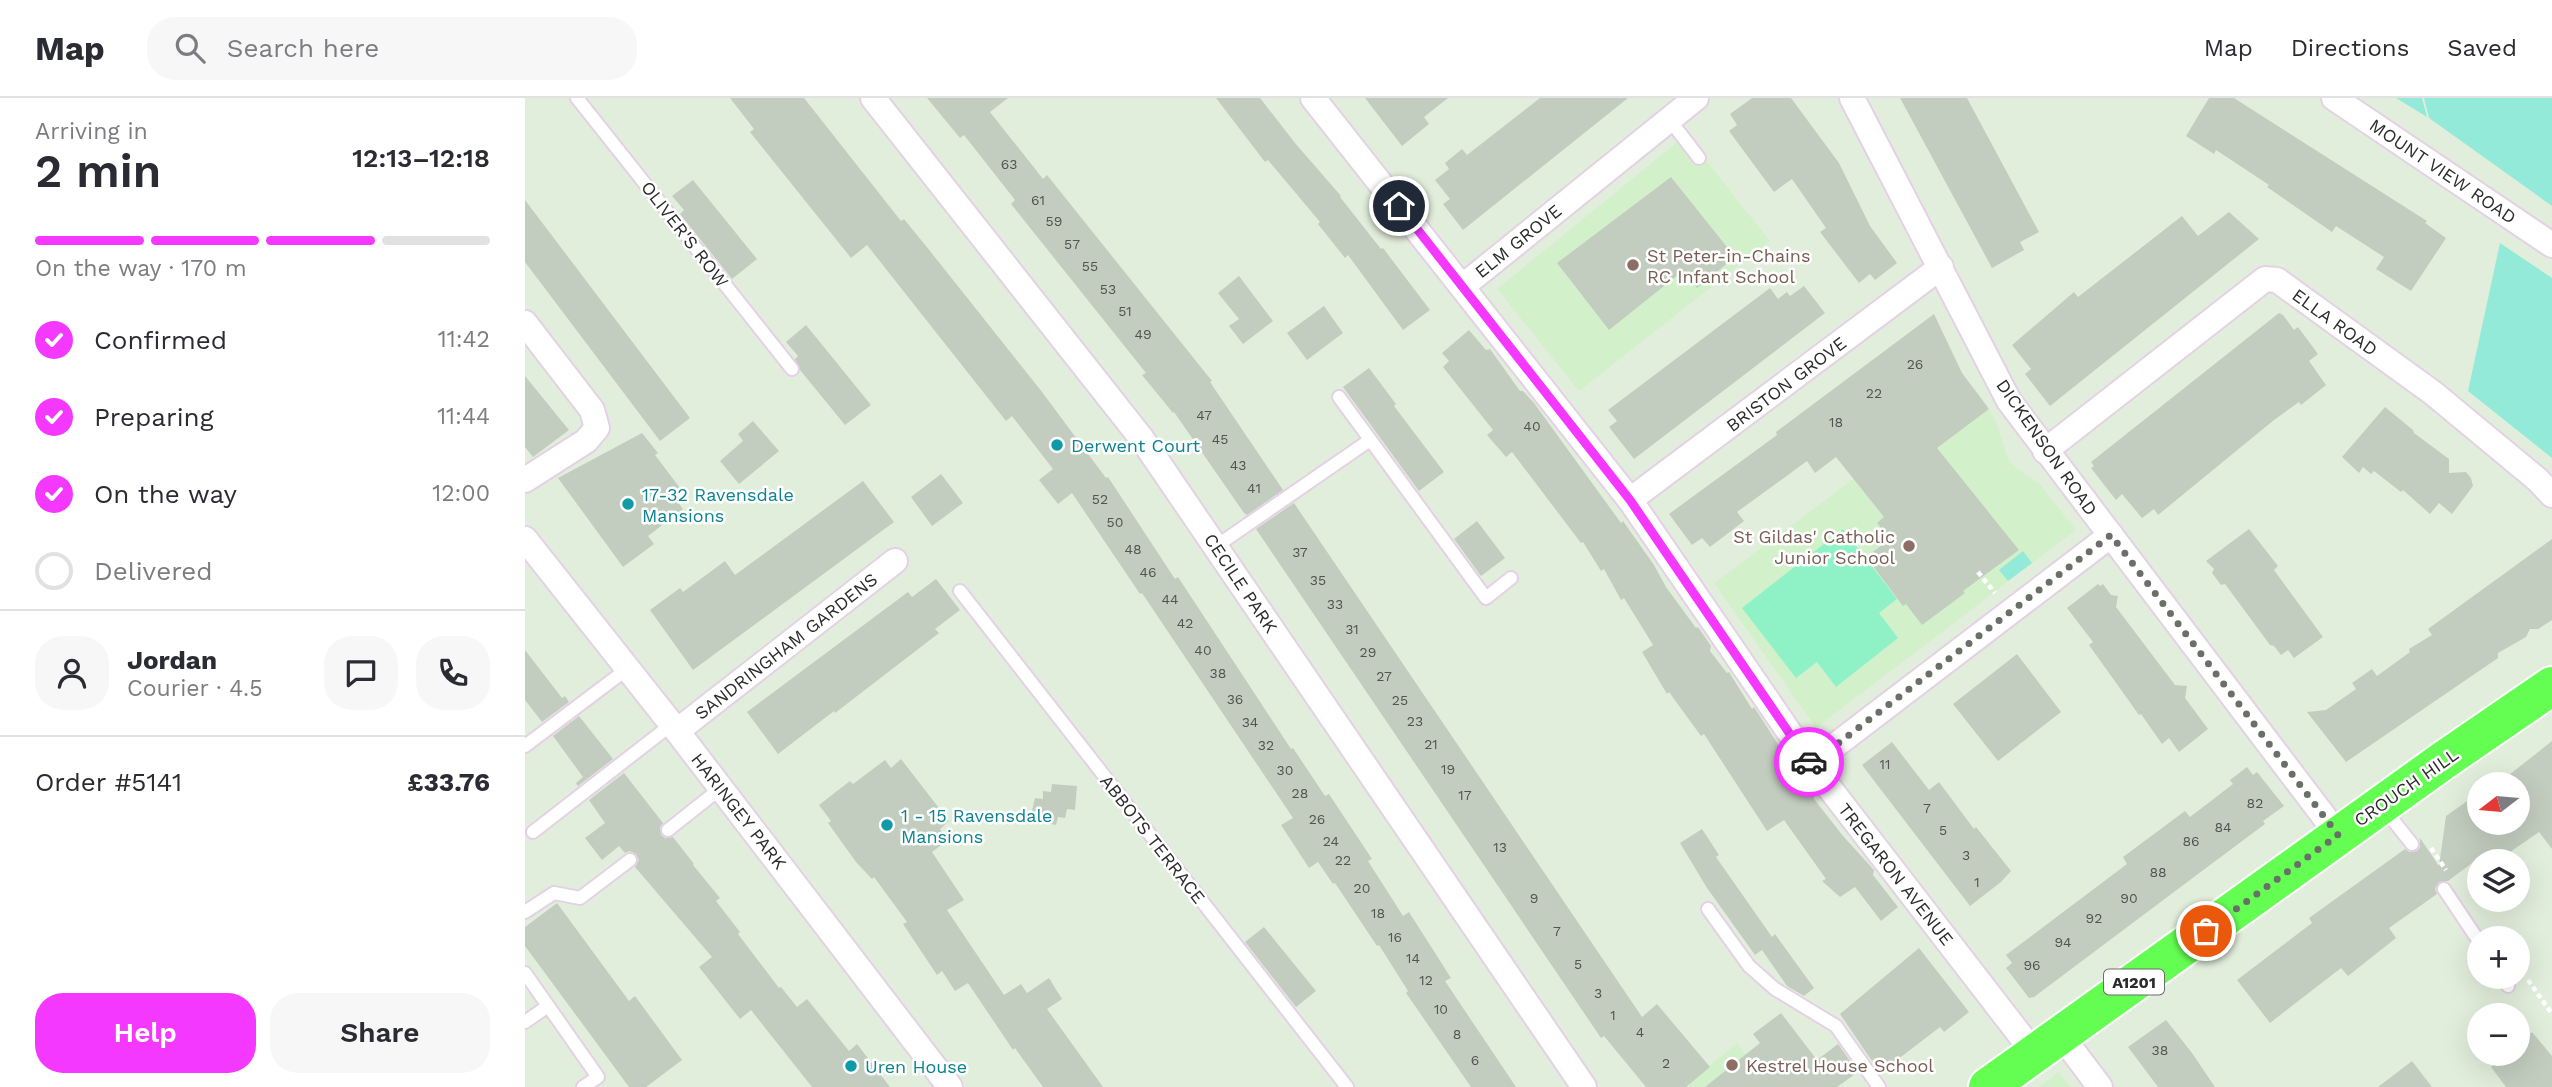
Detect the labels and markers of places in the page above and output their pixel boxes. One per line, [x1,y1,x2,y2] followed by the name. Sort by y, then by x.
[1369,176,1429,236] pin
[1647,245,1811,287] place label: St Peter-in-Chains RC Infant School
[1625,257,1641,273] marker: St Peter-in-Chains RC Infant School
[1071,435,1201,456] place label: Derwent Court
[1049,437,1065,453] marker: Derwent Court
[642,484,794,526] place label: 17-32 Ravensdale Mansions
[620,496,636,512] marker: 17-32 Ravensdale Mansions
[1733,526,1895,568] place label: St Gildas' Catholic Junior School
[1901,538,1917,554] marker: St Gildas' Catholic Junior School
[901,805,1052,847] place label: 1 - 15 Ravensdale Mansions
[879,817,895,833] marker: 1 - 15 Ravensdale Mansions
[2176,901,2236,961] pin
[1746,1055,1934,1076] place label: Kestrel House School
[865,1056,967,1077] place label: Uren House
[1724,1057,1740,1073] marker: Kestrel House School
[843,1058,859,1074] marker: Uren House

